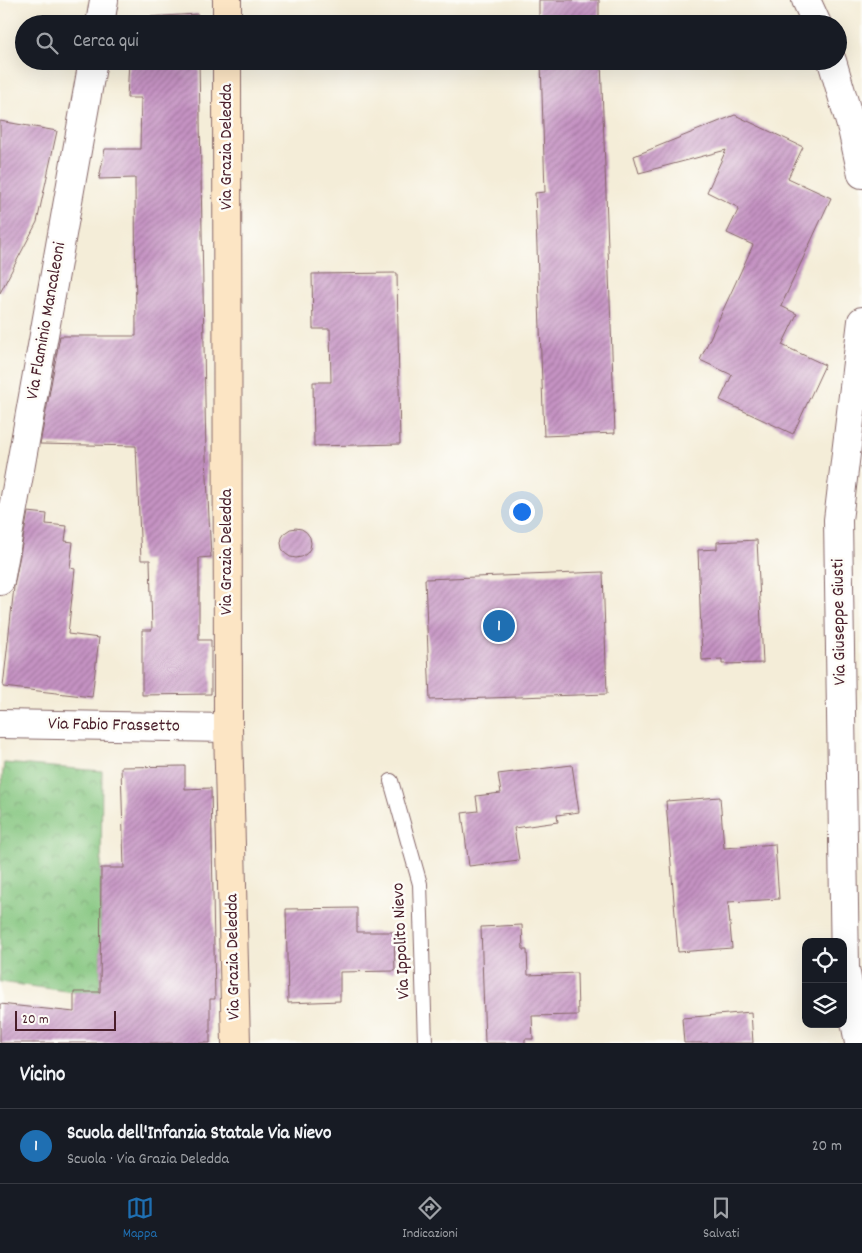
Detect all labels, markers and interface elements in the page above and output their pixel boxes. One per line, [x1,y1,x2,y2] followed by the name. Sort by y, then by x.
[15,15,847,70] search box
[33,29,61,57] icon: search
[73,29,139,56] text: Cerca qui
[215,83,240,210] street label: Via Grazia Deledda
[21,240,73,402] street label: Via Flaminio Mancaleoni
[215,488,240,615] street label: Via Grazia Deledda
[509,499,535,525] your location
[826,559,854,685] street label: Via Giuseppe Giusti
[483,607,515,645] pin: 1
[48,712,180,740] street label: Via Fabio Frassetto
[386,882,418,1000] street label: Via Ippolito Nievo
[220,893,248,1020] street label: Via Grazia Deledda
[802,938,847,1028] map controls
[802,938,847,983] button: locate
[802,983,847,1028] button: layers
[15,1008,116,1031] scale bar
[22,1010,49,1030] text: 20 m
[20,1061,65,1091] text: Vicino
[67,1121,331,1148] text: Scuola dell'Infanzia Statale Via Nievo
[34,1135,38,1158] text: 1
[812,1135,842,1158] text: 20 m
[67,1148,229,1171] text: Scuola · Via Grazia Deledda
[123,1194,157,1244] tab: Mappa
[402,1194,458,1244] tab: Indicazioni
[703,1194,739,1244] tab: Salvati

